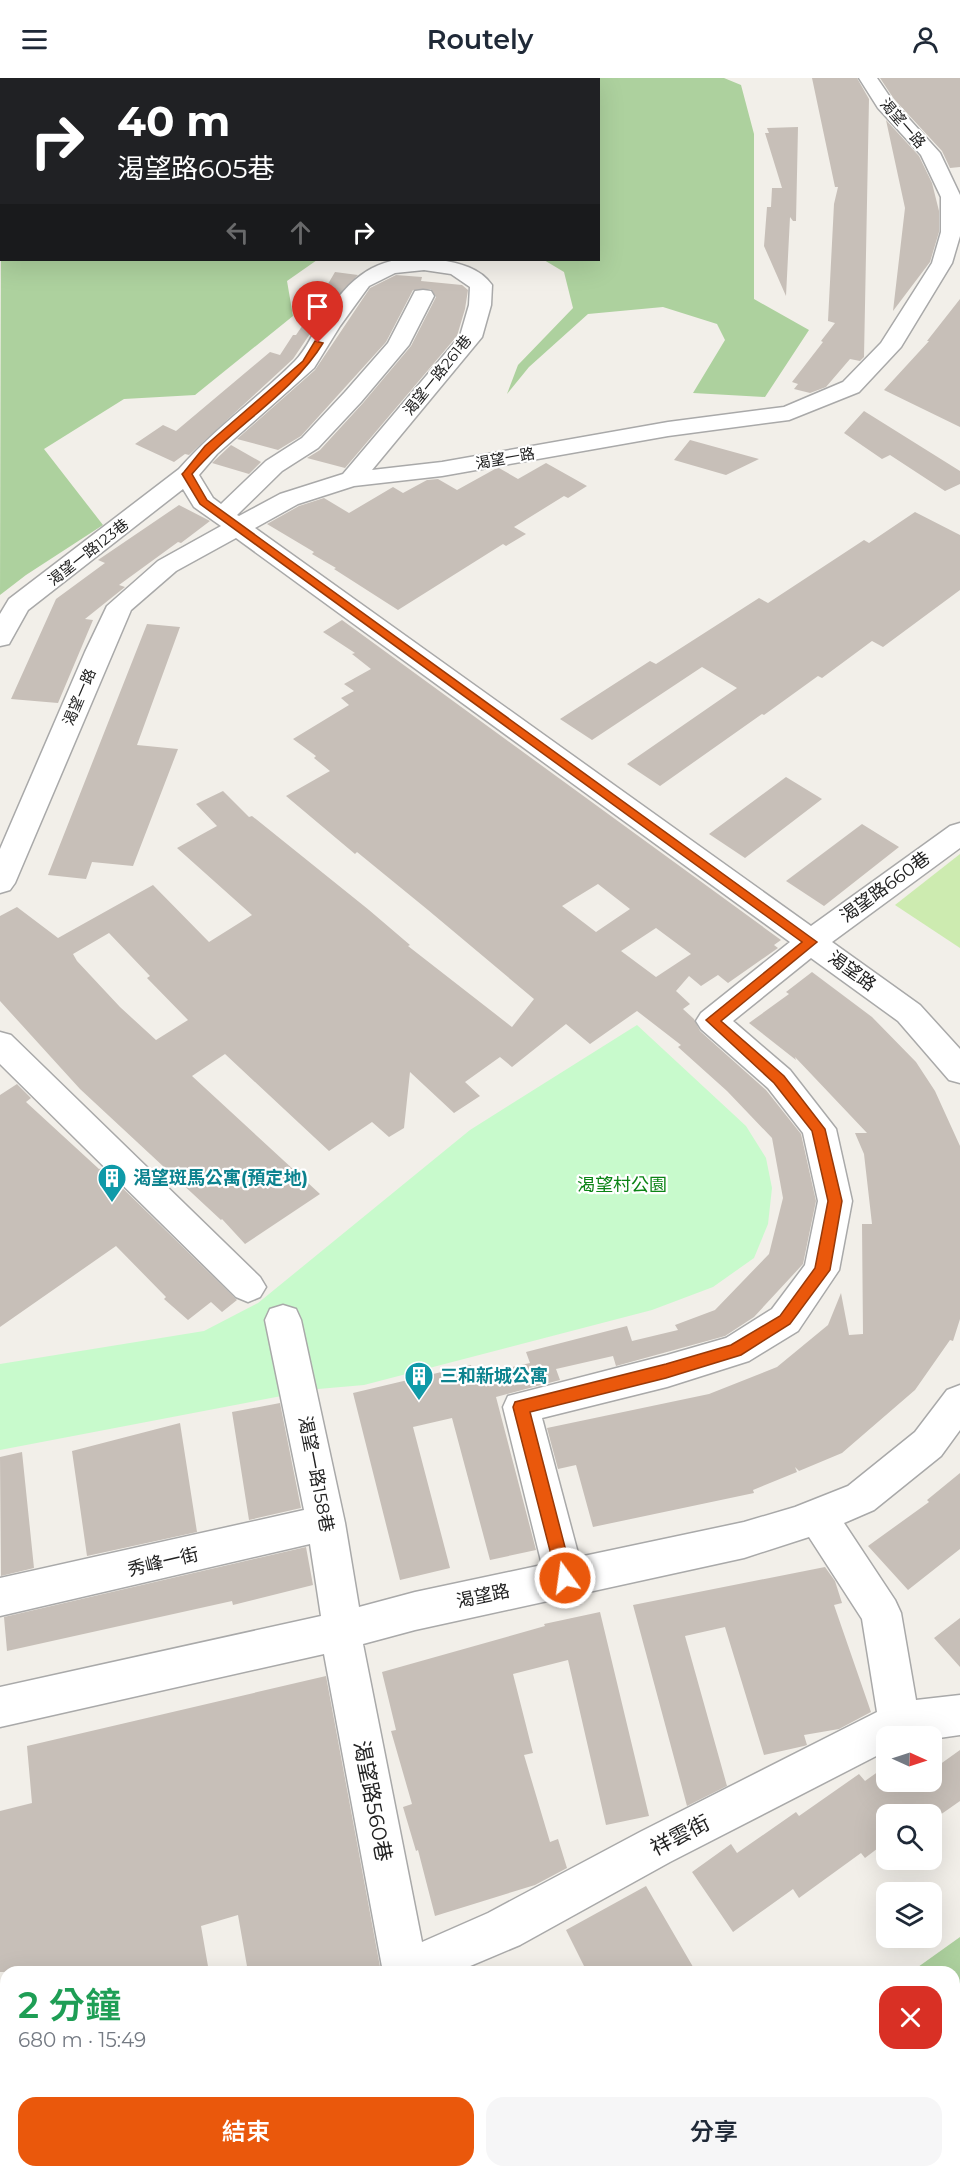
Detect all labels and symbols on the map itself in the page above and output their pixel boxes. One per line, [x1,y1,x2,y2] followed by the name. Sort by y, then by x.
[876,94,930,152] street label: 渴望一路
[292,281,343,343] pin
[399,331,475,419] street label: 渴望一路261巷
[474,443,536,473] street label: 渴望一路
[44,515,132,589] street label: 渴望一路123巷
[59,666,99,728] street label: 渴望一路
[836,847,934,927] street label: 渴望路660巷
[824,946,880,996] street label: 渴望路
[96,1162,128,1204] building icon: 渴望斑馬公寓(預定地)
[133,1167,308,1189] place label: 渴望斑馬公寓(預定地)
[577,1174,667,1196] park label: 渴望村公園
[403,1360,435,1402] building icon: 三和新城公寓
[440,1365,548,1387] place label: 三和新城公寓
[294,1414,338,1534] street label: 渴望一路158巷
[125,1543,201,1581] street label: 秀峰一街
[533,1546,597,1610] position arrow
[454,1580,512,1612] street label: 渴望路
[876,1726,942,1792] north arrow
[349,1738,397,1864] street label: 渴望路560巷
[646,1810,714,1860] street label: 祥雲街

